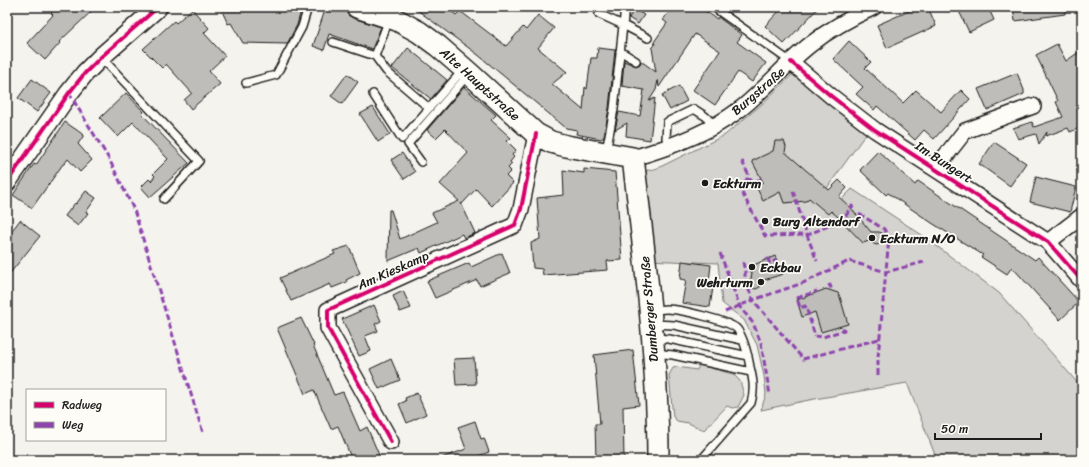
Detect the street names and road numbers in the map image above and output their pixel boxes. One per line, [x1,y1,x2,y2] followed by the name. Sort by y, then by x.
[434,41,526,127] street label: Alte Hauptstraße
[726,61,790,121] street label: Burgstraße
[910,134,978,190] street label: Im Bungert
[353,244,433,296] street label: Am Kieskamp
[633,255,665,363] street label: Dumberger Straße

